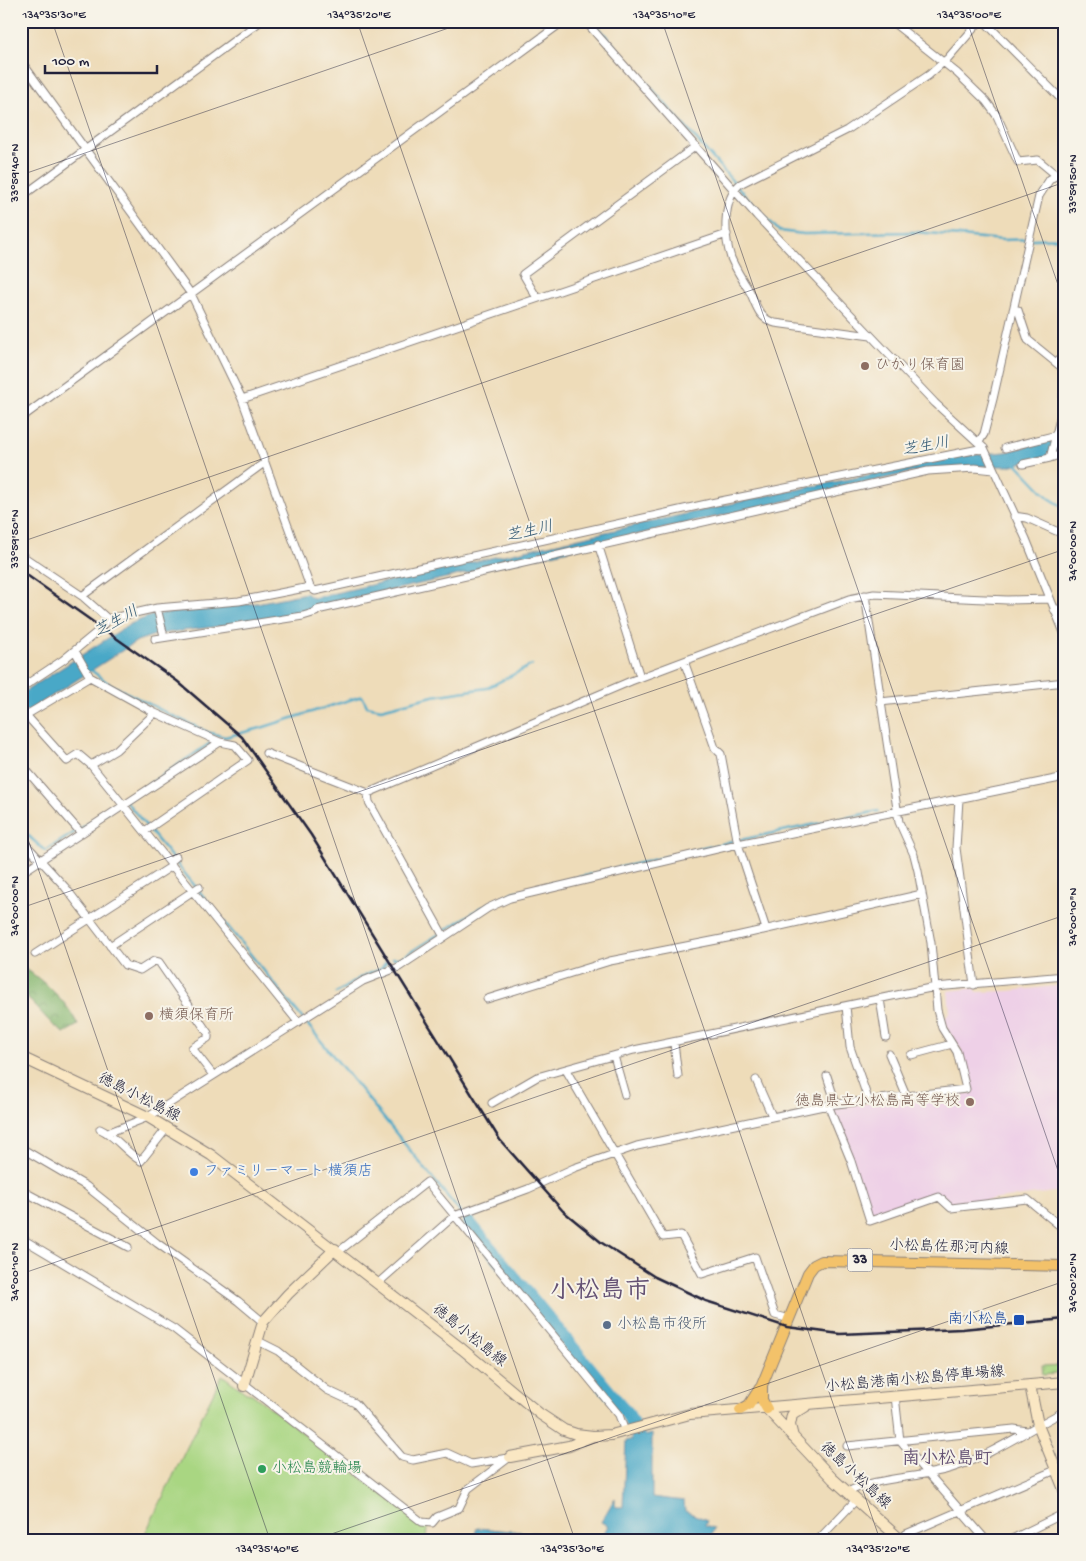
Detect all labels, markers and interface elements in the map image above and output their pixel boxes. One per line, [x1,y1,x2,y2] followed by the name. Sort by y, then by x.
[21,9,86,23] text: 134°35'30"E
[327,9,391,23] text: 134°35'20"E
[632,9,695,23] text: 134°35'10"E
[936,9,1001,23] text: 134°35'00"E
[45,42,158,74] scale bar
[51,53,90,71] text: 100 m
[9,144,23,203] text: 33°59'40"N
[1067,154,1081,215] text: 33°59'50"N
[875,356,965,375] place label: ひかり保育園
[859,360,871,372] marker: ひかり保育園
[900,433,951,462] water label: 芝生川
[9,509,23,570] text: 33°59'50"N
[504,517,556,548] water label: 芝生川
[1067,521,1081,582] text: 34°00'00"N
[91,602,143,643] water label: 芝生川
[9,876,23,937] text: 34°00'00"N
[1067,888,1081,947] text: 34°00'10"N
[159,1006,234,1025] place label: 横須保育所
[143,1010,155,1022] marker: 横須保育所
[95,1069,184,1126] street label: 徳島小松島線
[795,1092,960,1111] place label: 徳島県立小松島高等学校
[964,1096,976,1108] marker: 徳島県立小松島高等学校
[204,1162,373,1181] place label: ファミリーマート 横須店
[188,1166,200,1178] marker: ファミリーマート 横須店
[889,1236,1009,1259] street label: 小松島佐那河内線
[9,1243,23,1302] text: 34°00'10"N
[848,1248,872,1272] road number: 33
[1067,1253,1081,1314] text: 34°00'20"N
[550,1276,650,1307] district label: 小松島市
[428,1300,510,1371] street label: 徳島小松島線
[948,1310,1008,1329] place label: 南小松島
[1012,1313,1026,1327] marker: 南小松島
[617,1315,707,1334] place label: 小松島市役所
[601,1319,613,1331] marker: 小松島市役所
[824,1362,1005,1397] street label: 小松島港南小松島停車場線
[816,1438,895,1513] street label: 徳島小松島線
[902,1448,992,1470] district label: 南小松島町
[272,1459,362,1478] place label: 小松島競輪場
[256,1463,268,1475] marker: 小松島競輪場
[235,1543,299,1557] text: 134°35'40"E
[539,1543,604,1557] text: 134°35'30"E
[846,1543,910,1557] text: 134°35'20"E

